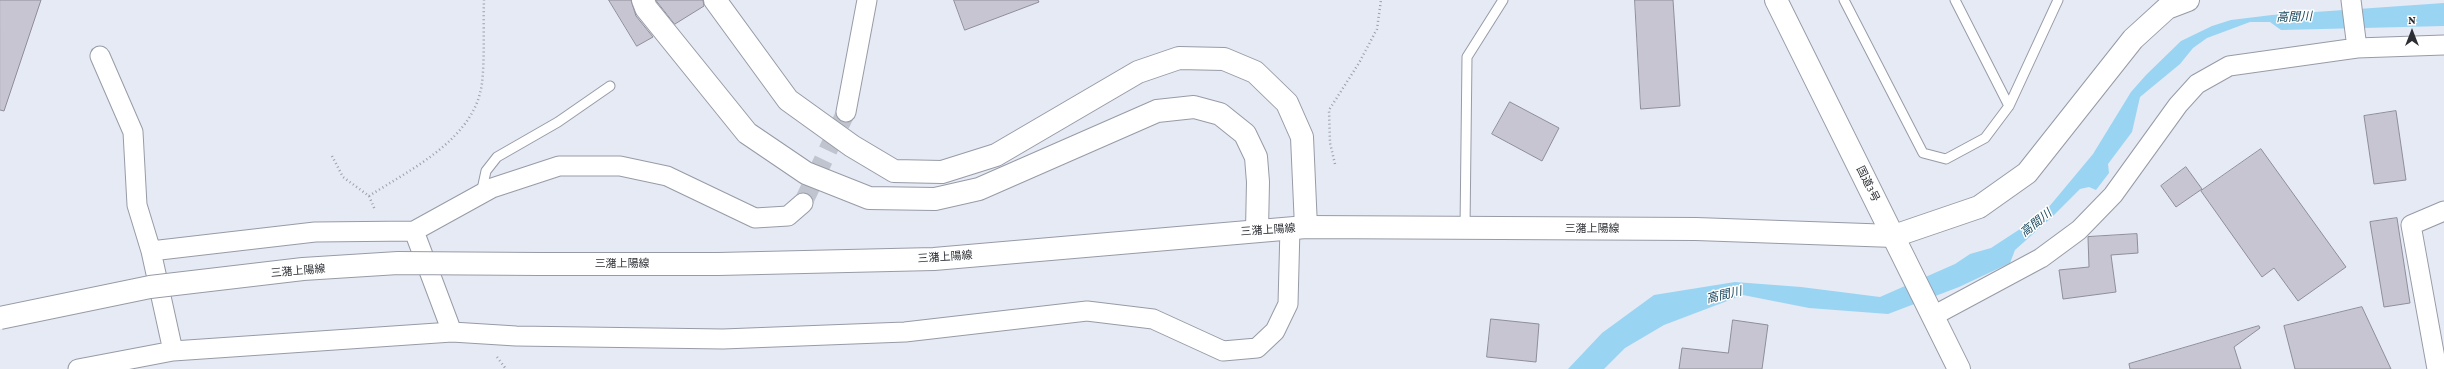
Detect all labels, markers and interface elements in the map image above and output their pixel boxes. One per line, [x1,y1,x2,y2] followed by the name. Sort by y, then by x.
[2276,9,2312,25] water label: 高間川
[2392,12,2432,52] north arrow
[2408,14,2416,26] text: N
[1854,164,1882,204] street label: 国道3号
[2017,206,2055,240] water label: 高間川
[1240,221,1296,239] street label: 三潴上陽線
[1565,222,1619,236] street label: 三潴上陽線
[917,248,973,266] street label: 三潴上陽線
[595,257,649,271] street label: 三潴上陽線
[270,262,326,280] street label: 三潴上陽線
[1705,284,1743,306] water label: 高間川

